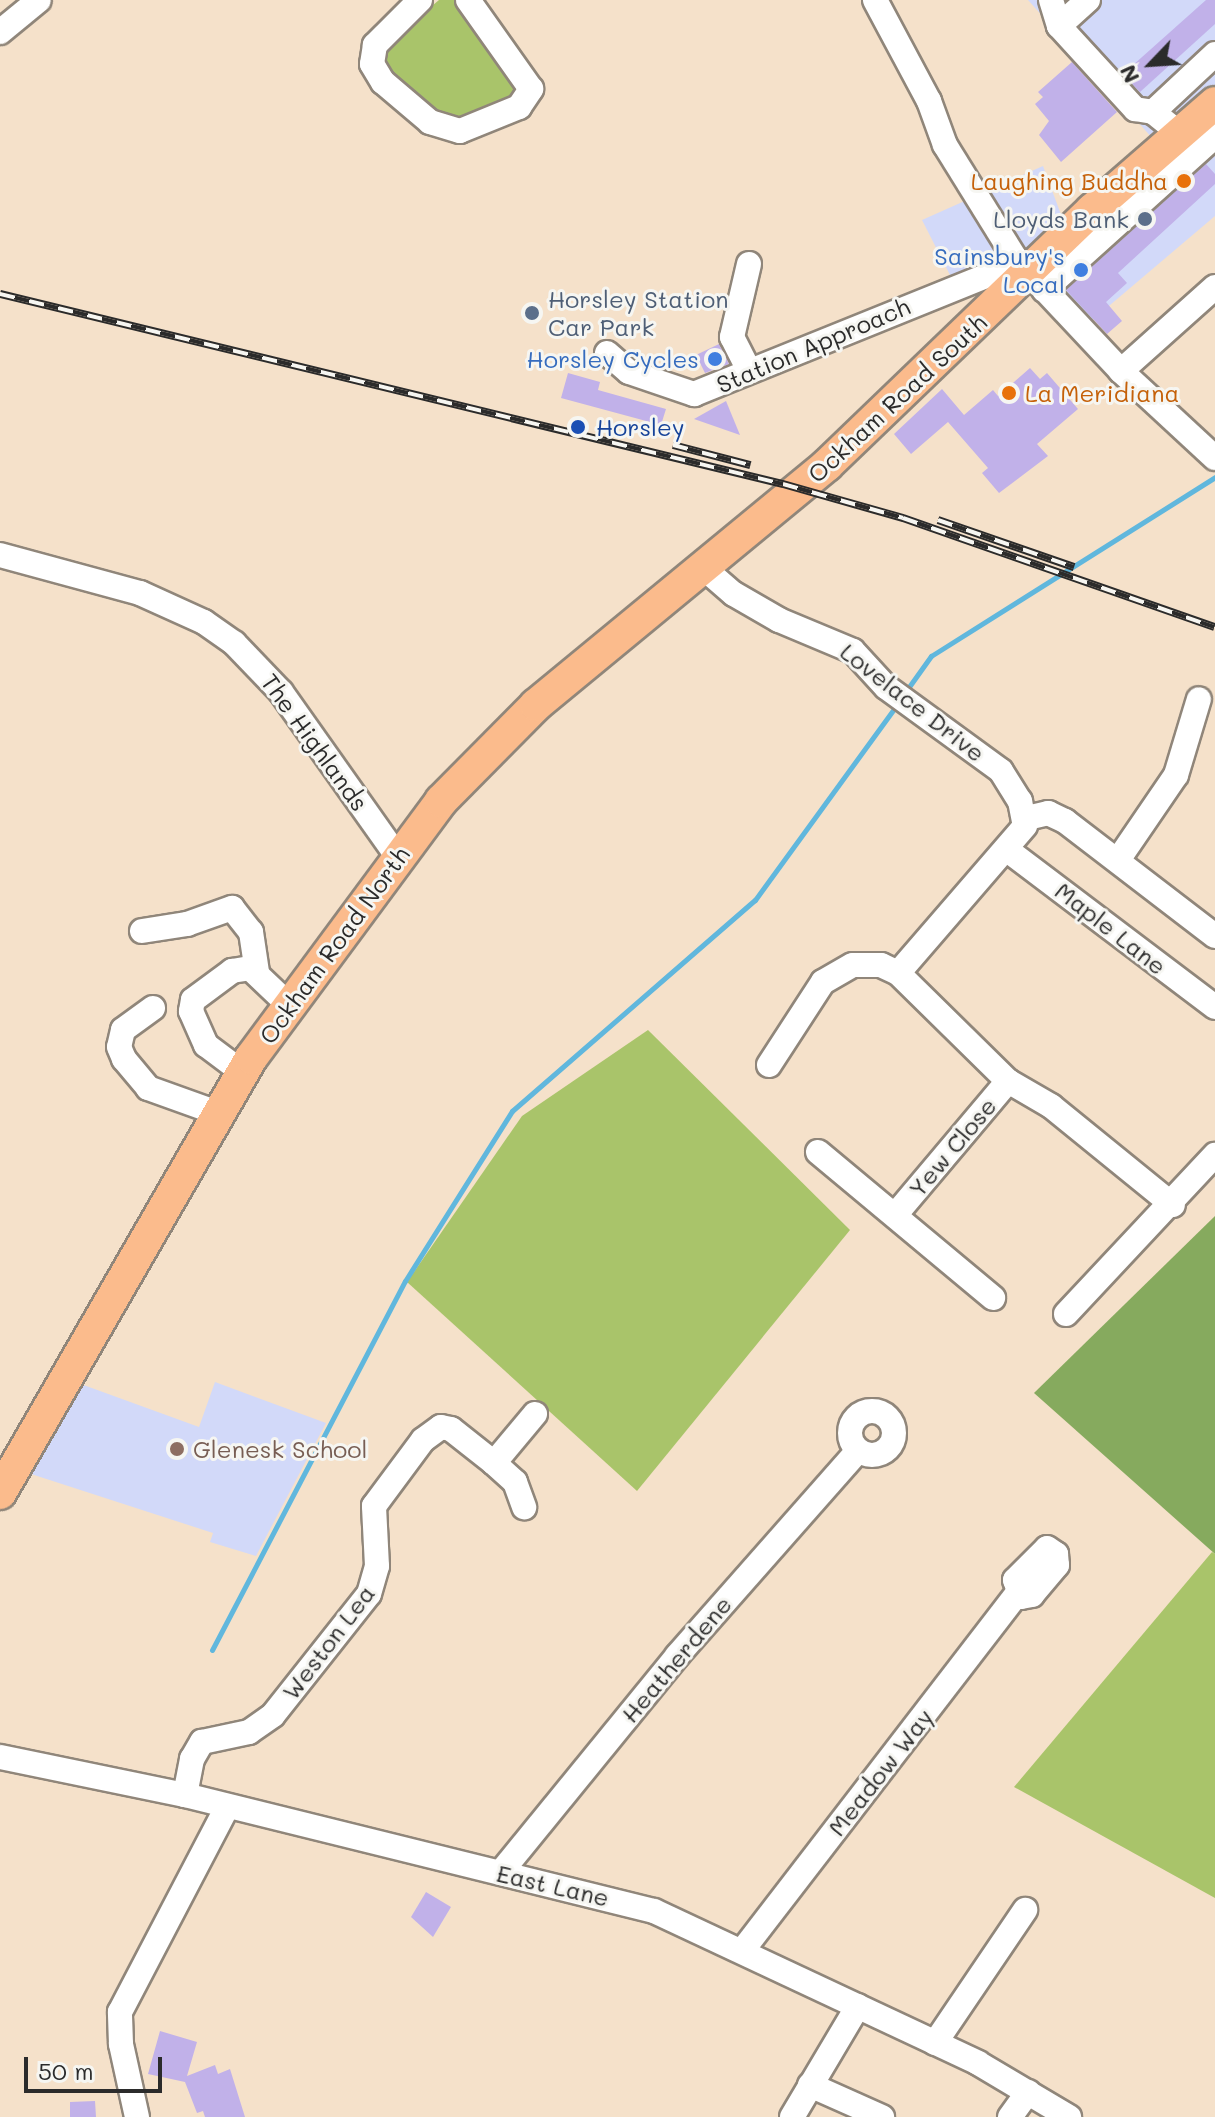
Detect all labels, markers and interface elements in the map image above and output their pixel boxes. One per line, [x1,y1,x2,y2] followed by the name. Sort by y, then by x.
[1111,24,1191,104] north arrow
[1112,61,1145,88] text: N
[971,167,1168,195] place label: Laughing Buddha
[1175,172,1193,190] marker: Laughing Buddha
[993,205,1129,233] place label: Lloyds Bank
[1136,210,1154,228] marker: Lloyds Bank
[934,242,1065,298] place label: Sainsbury's Local
[1072,261,1090,279] marker: Sainsbury's Local
[548,285,729,341] place label: Horsley Station Car Park
[712,291,914,399] street label: Station Approach
[523,304,541,322] marker: Horsley Station Car Park
[802,308,992,488] street label: Ockham Road South
[527,345,699,373] place label: Horsley Cycles
[706,350,724,368] marker: Horsley Cycles
[1025,379,1179,407] place label: La Meridiana
[1000,384,1018,402] marker: La Meridiana
[596,413,684,441] place label: Horsley
[567,416,589,438] marker: Horsley
[835,637,991,767] street label: Lovelace Drive
[256,668,374,816] street label: The Highlands
[253,841,415,1049] street label: Ockham Road North
[1050,876,1172,980] street label: Maple Lane
[902,1091,1002,1203] street label: Yew Close
[193,1435,368,1463] place label: Glenesk School
[168,1440,186,1458] marker: Glenesk School
[276,1579,380,1705] street label: Weston Lea
[615,1590,737,1728] street label: Heatherdene
[821,1703,939,1841] street label: Meadow Way
[494,1858,612,1912] street label: East Lane
[28,2041,166,2091] scale bar
[38,2055,94,2086] text: 50 m

